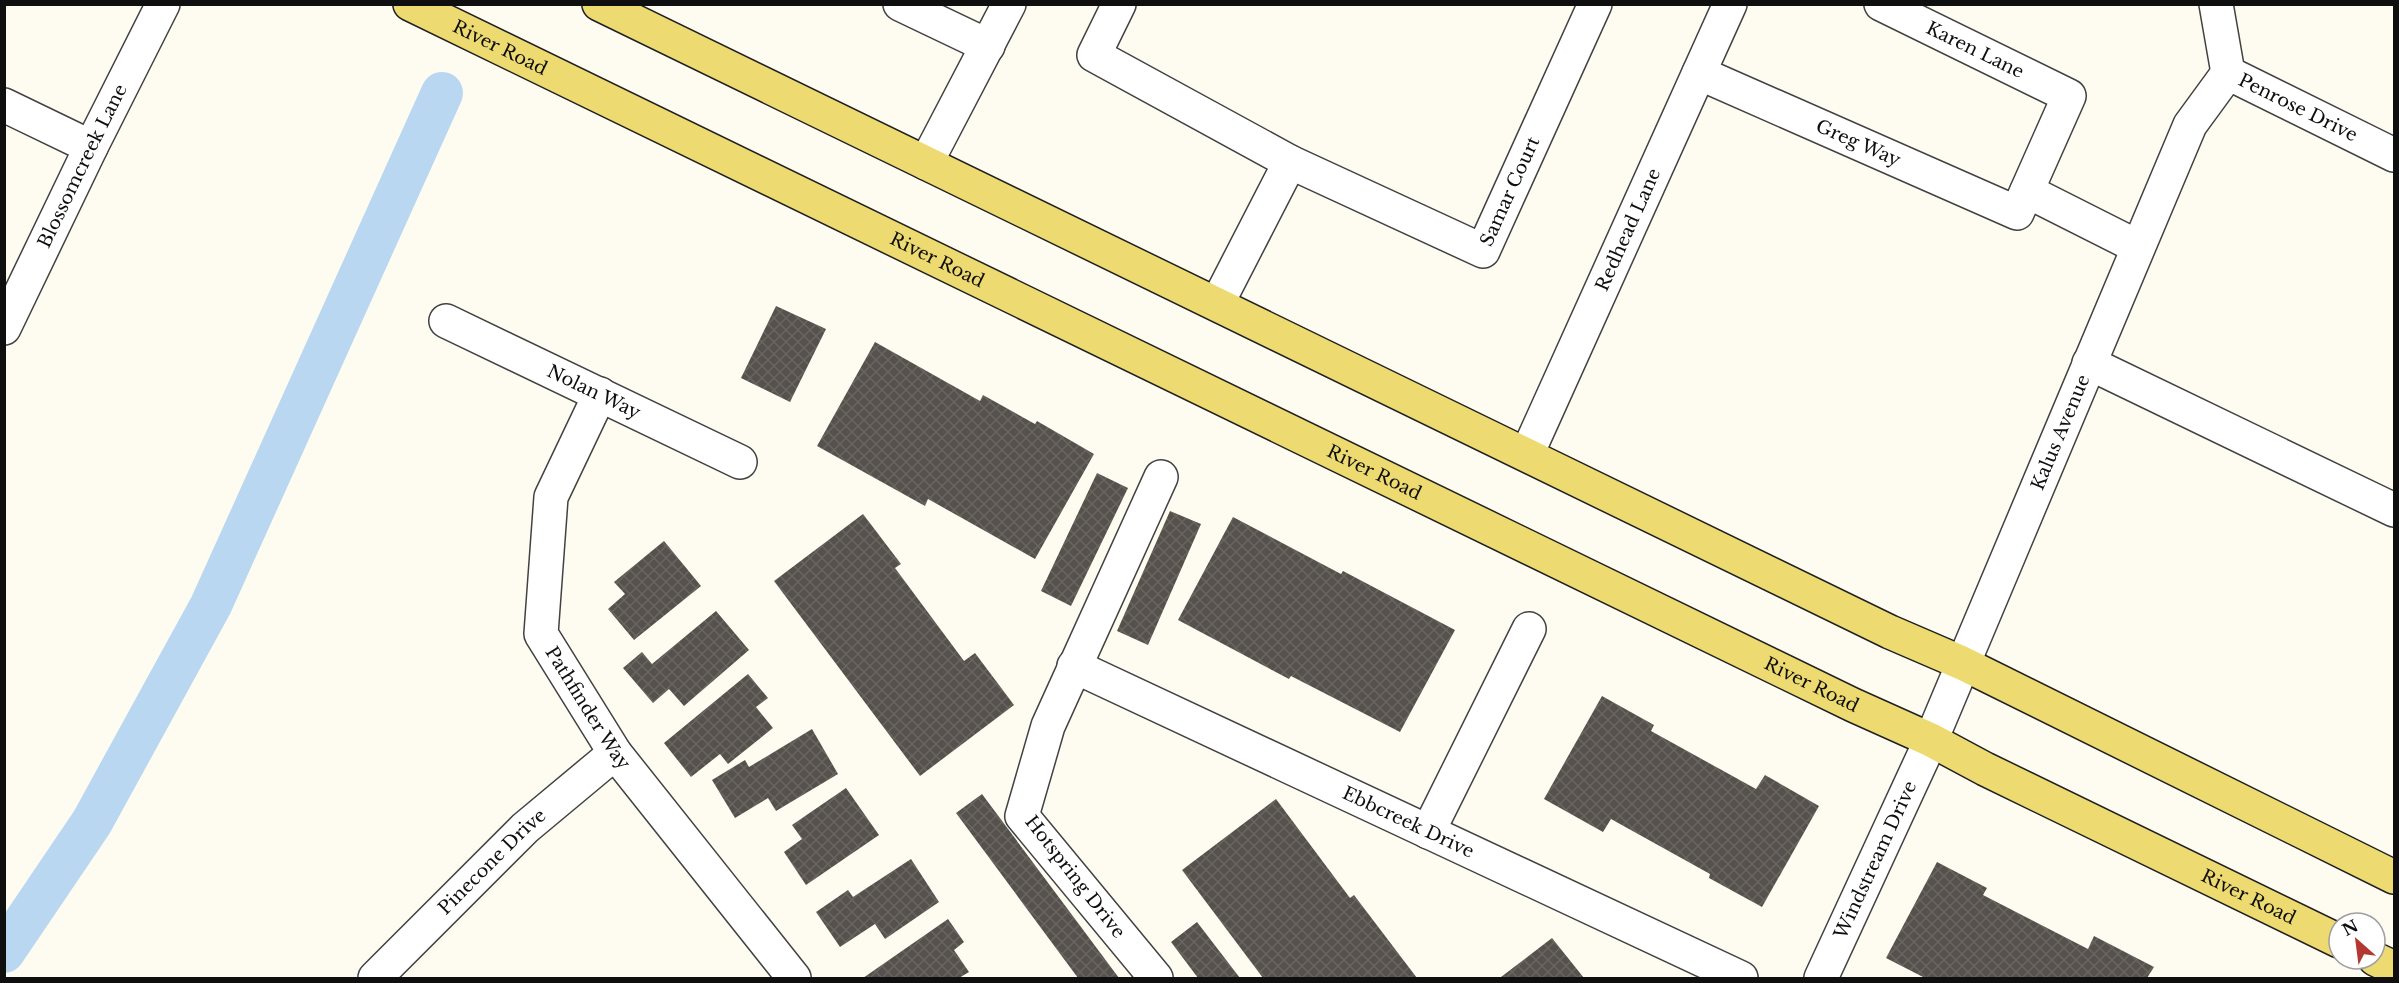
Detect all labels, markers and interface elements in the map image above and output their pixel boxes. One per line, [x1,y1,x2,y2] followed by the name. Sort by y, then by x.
[449,15,551,80] street label: River Road
[1923,17,2027,83] street label: Karen Lane
[2235,69,2361,146] street label: Penrose Drive
[33,81,132,251] street label: Blossomcreek Lane
[1813,115,1904,172] street label: Greg Way
[1476,133,1544,250] street label: Samar Court
[1591,165,1665,295] street label: Redhead Lane
[886,228,988,292] street label: River Road
[544,360,645,424] street label: Nolan Way
[2027,371,2095,493] street label: Kalus Avenue
[1323,440,1425,505] street label: River Road
[541,643,635,774] street label: Pathfinder Way
[1761,653,1862,717] street label: River Road
[1829,778,1921,943] street label: Windstream Drive
[1339,782,1478,863] street label: Ebbcreek Drive
[434,804,550,919] street label: Pinecone Drive
[1020,811,1130,943] street label: Hotspring Drive
[2198,865,2299,929] street label: River Road
[2327,911,2387,971] north arrow
[2339,915,2361,940] text: N

